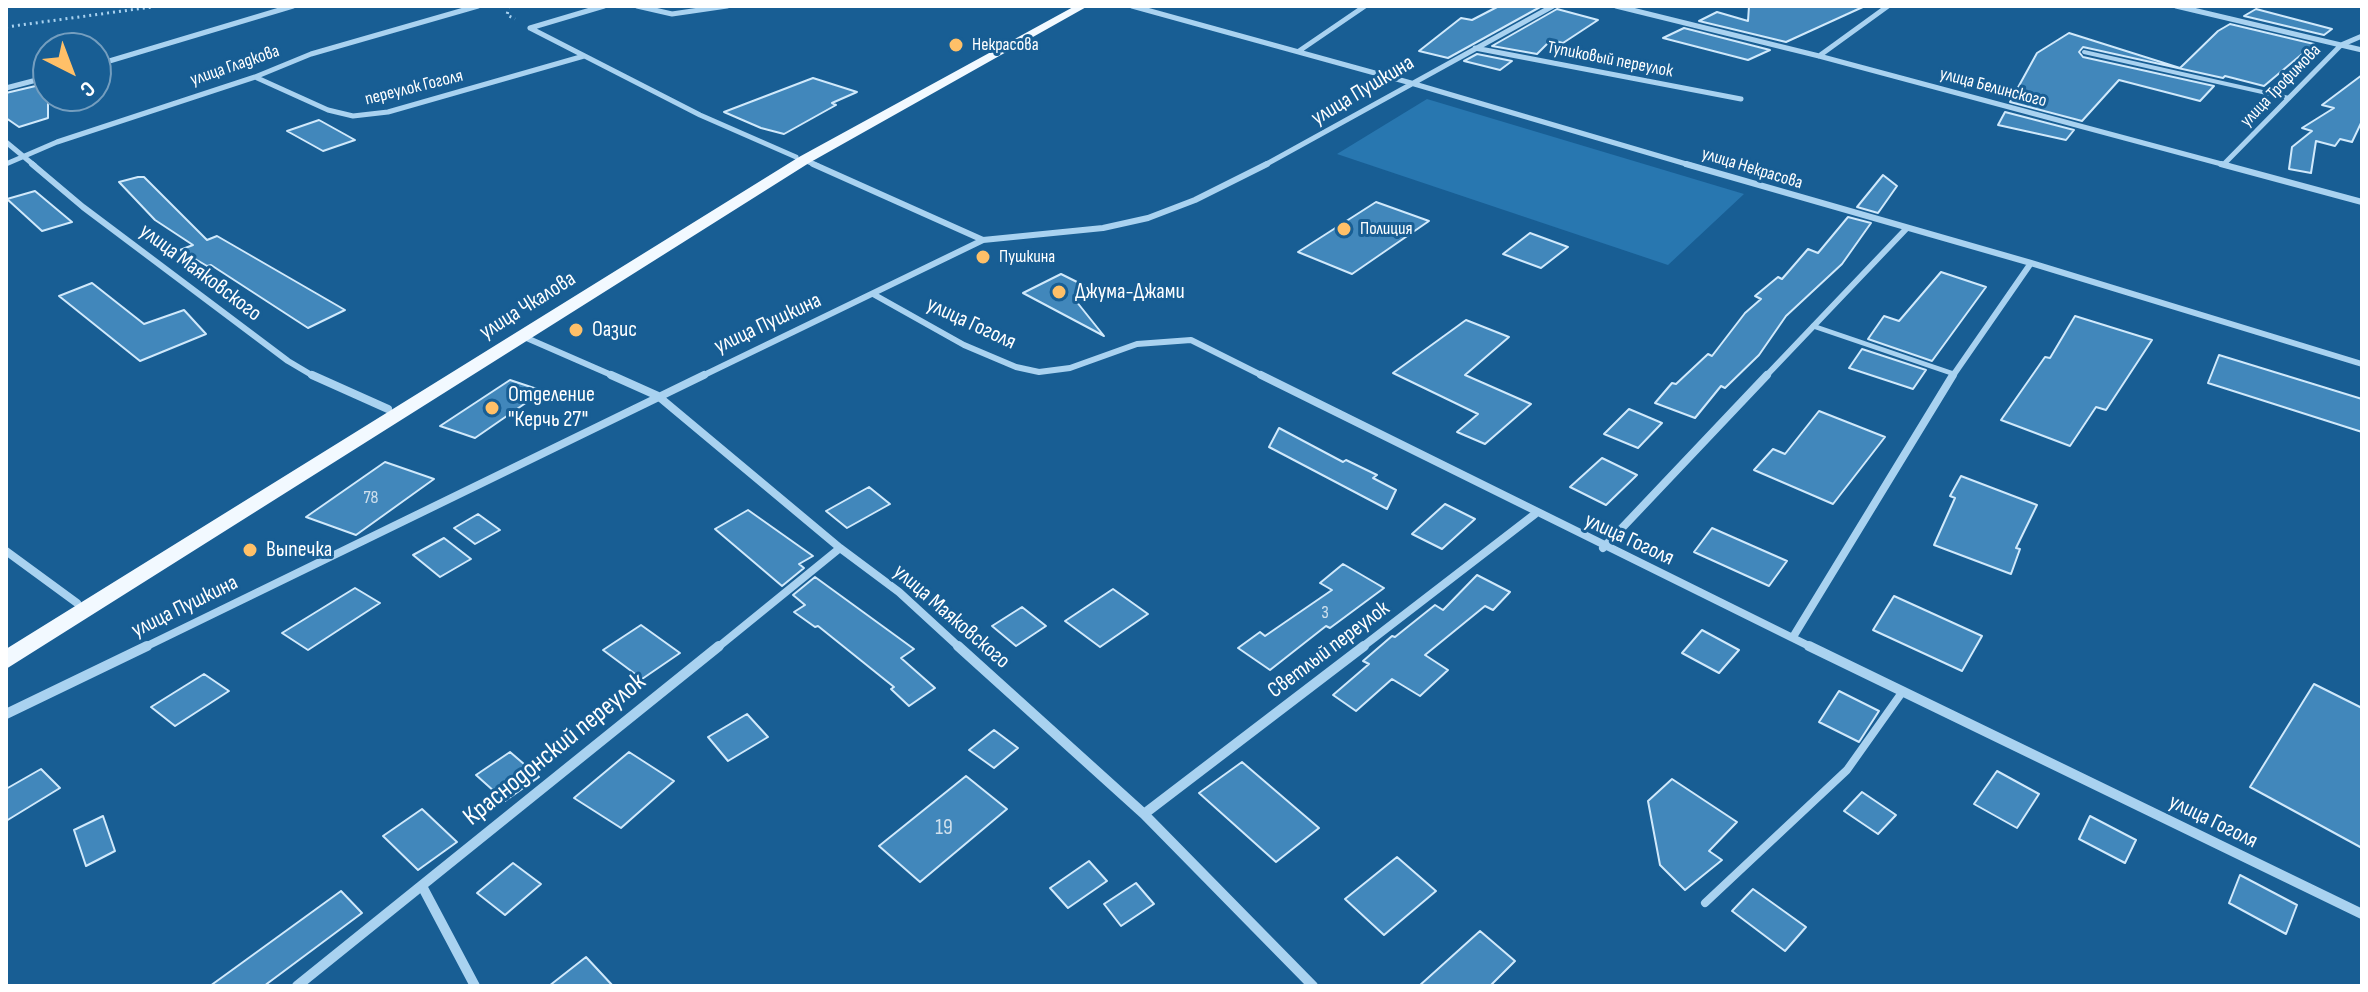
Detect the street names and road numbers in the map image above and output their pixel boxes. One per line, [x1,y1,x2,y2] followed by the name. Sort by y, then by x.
[1545,37,1675,83] street label: Тупиковый переулок
[2236,40,2326,132] street label: улица Трофимова
[188,41,282,91] street label: улица Гладкова
[1307,50,1419,132] street label: улица Пушкина
[1937,63,2049,113] street label: улица Белинского
[363,65,465,111] street label: переулок Гоголя
[1699,143,1805,195] street label: улица Некрасова
[134,218,266,328] street label: улица Маяковского
[475,266,581,346] street label: улица Чкалова
[710,288,826,360] street label: улица Пушкина
[922,292,1020,356] street label: улица Гоголя
[1580,508,1678,572] street label: улица Гоголя
[887,559,1015,675] street label: улица Маяковского
[127,570,243,644] street label: улица Пушкина
[1263,596,1395,704] street label: Светлый переулок
[458,667,652,833] street label: Краснодонский переулок
[2164,789,2262,855] street label: улица Гоголя

